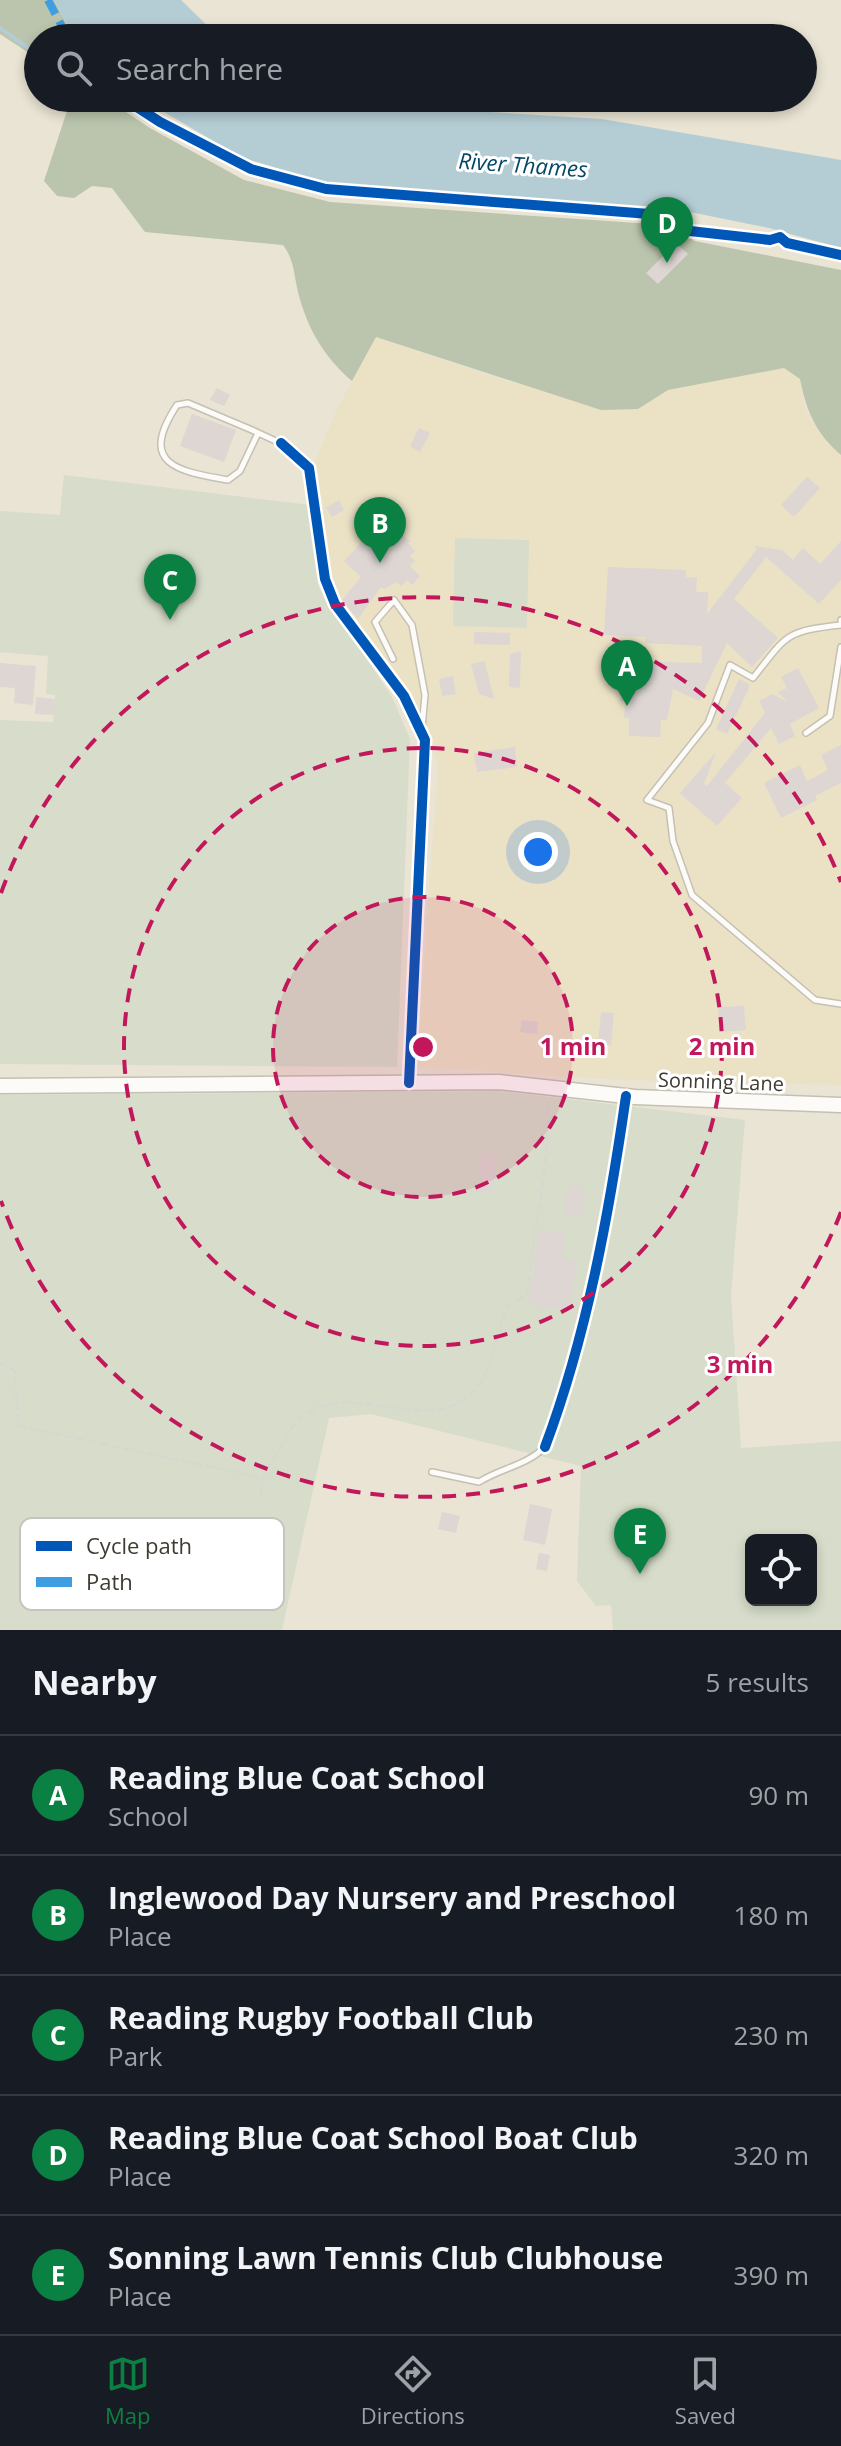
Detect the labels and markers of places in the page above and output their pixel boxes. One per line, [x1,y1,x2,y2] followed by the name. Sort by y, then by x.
[641,197,693,263] pin: D
[354,497,406,563] pin: B
[144,554,196,620] pin: C
[601,640,653,706] pin: A
[409,1033,437,1061] centre of rings
[614,1508,666,1574] pin: E

